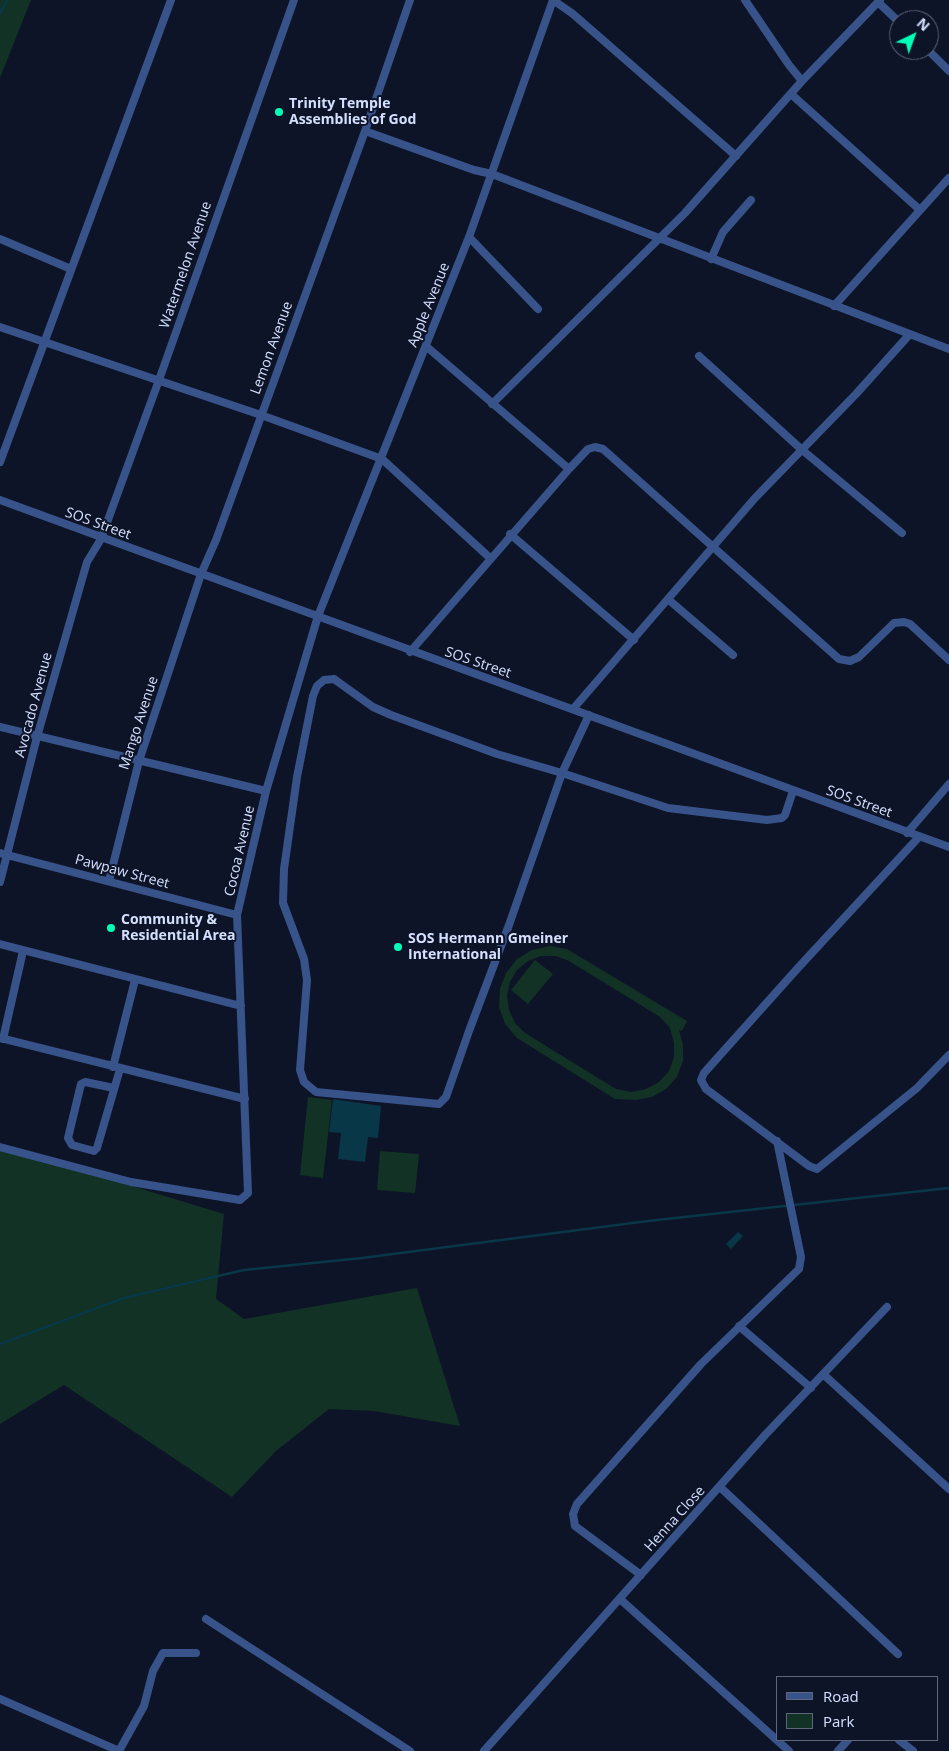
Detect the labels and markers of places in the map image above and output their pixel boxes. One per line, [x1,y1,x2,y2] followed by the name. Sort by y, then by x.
[289,96,416,128] place label: Trinity Temple Assemblies of God
[273,106,285,118] marker: Trinity Temple Assemblies of God
[121,912,236,944] place label: Community & Residential Area
[105,922,117,934] marker: Community & Residential Area
[408,931,568,964] place label: SOS Hermann Gmeiner International
[392,941,404,953] marker: SOS Hermann Gmeiner International

